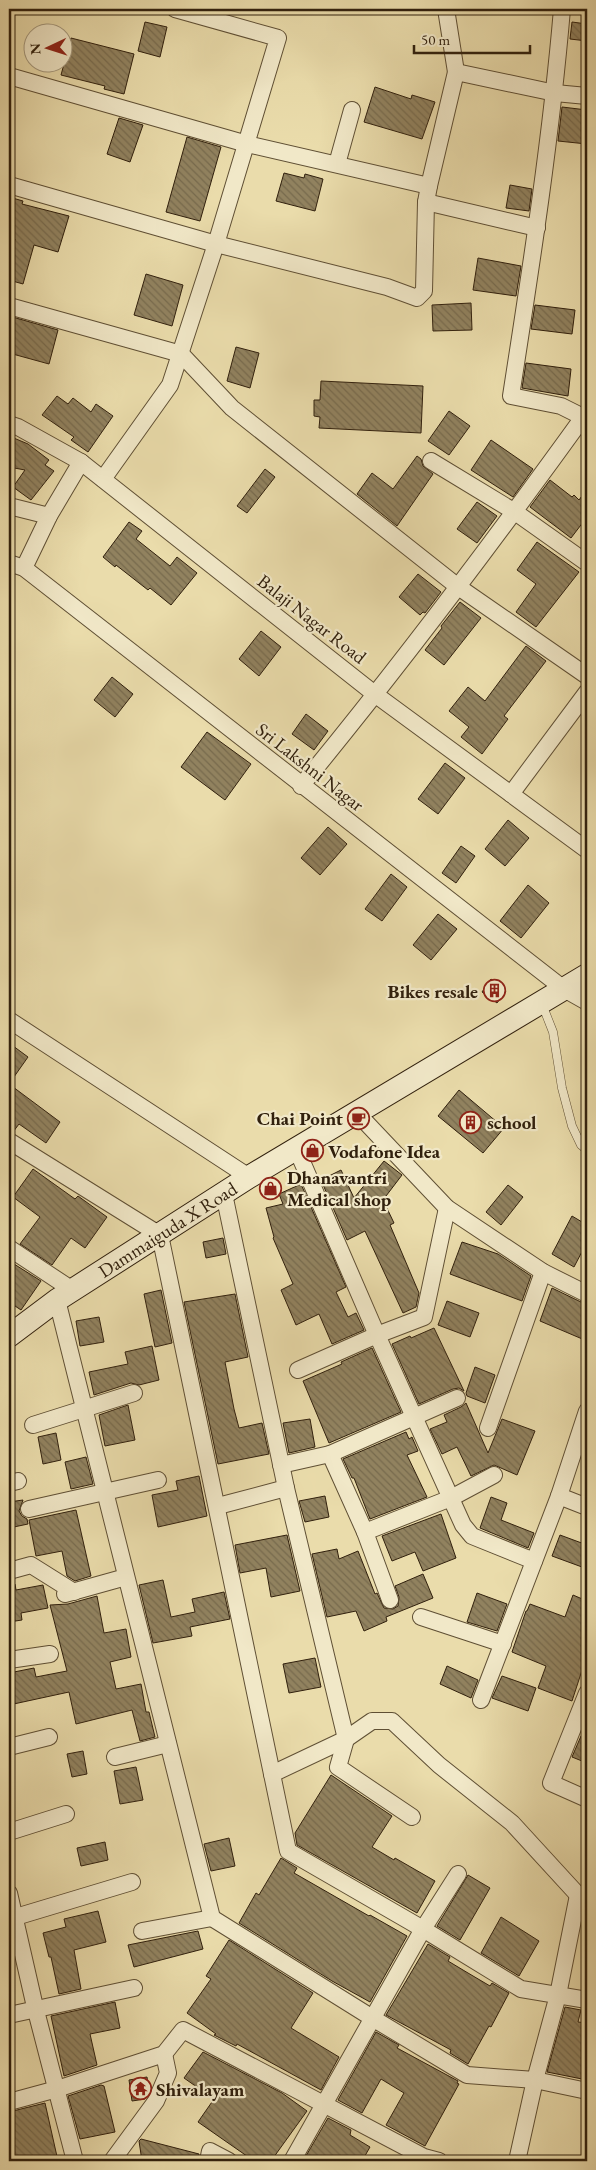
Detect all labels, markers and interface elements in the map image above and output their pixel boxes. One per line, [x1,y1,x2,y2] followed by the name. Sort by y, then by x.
[22,22,72,72] north arrow
[414,22,530,54] scale bar
[421,30,450,49] text: 50 m
[26,42,44,55] text: N
[252,569,372,670] street label: Balaji Nagar Road
[251,717,370,817] street label: Sri Lakshni Nagar
[388,979,478,1004] place label: Bikes resale
[482,979,506,1003] building icon: Bikes resale
[257,1106,343,1131] place label: Chai Point
[347,1106,371,1130] cafe icon: Chai Point
[459,1110,483,1134] building icon: school
[487,1110,537,1135] place label: school
[300,1139,324,1163] shop icon: Vodafone Idea
[328,1139,441,1164] place label: Vodafone Idea
[287,1165,392,1212] place label: Dhanavantri Medical shop
[93,1175,242,1283] street label: Dammaiguda X Road
[259,1176,283,1200] shop icon: Dhanavantri Medical shop
[128,2077,152,2101] temple icon: Shivalayam
[156,2077,245,2102] place label: Shivalayam

